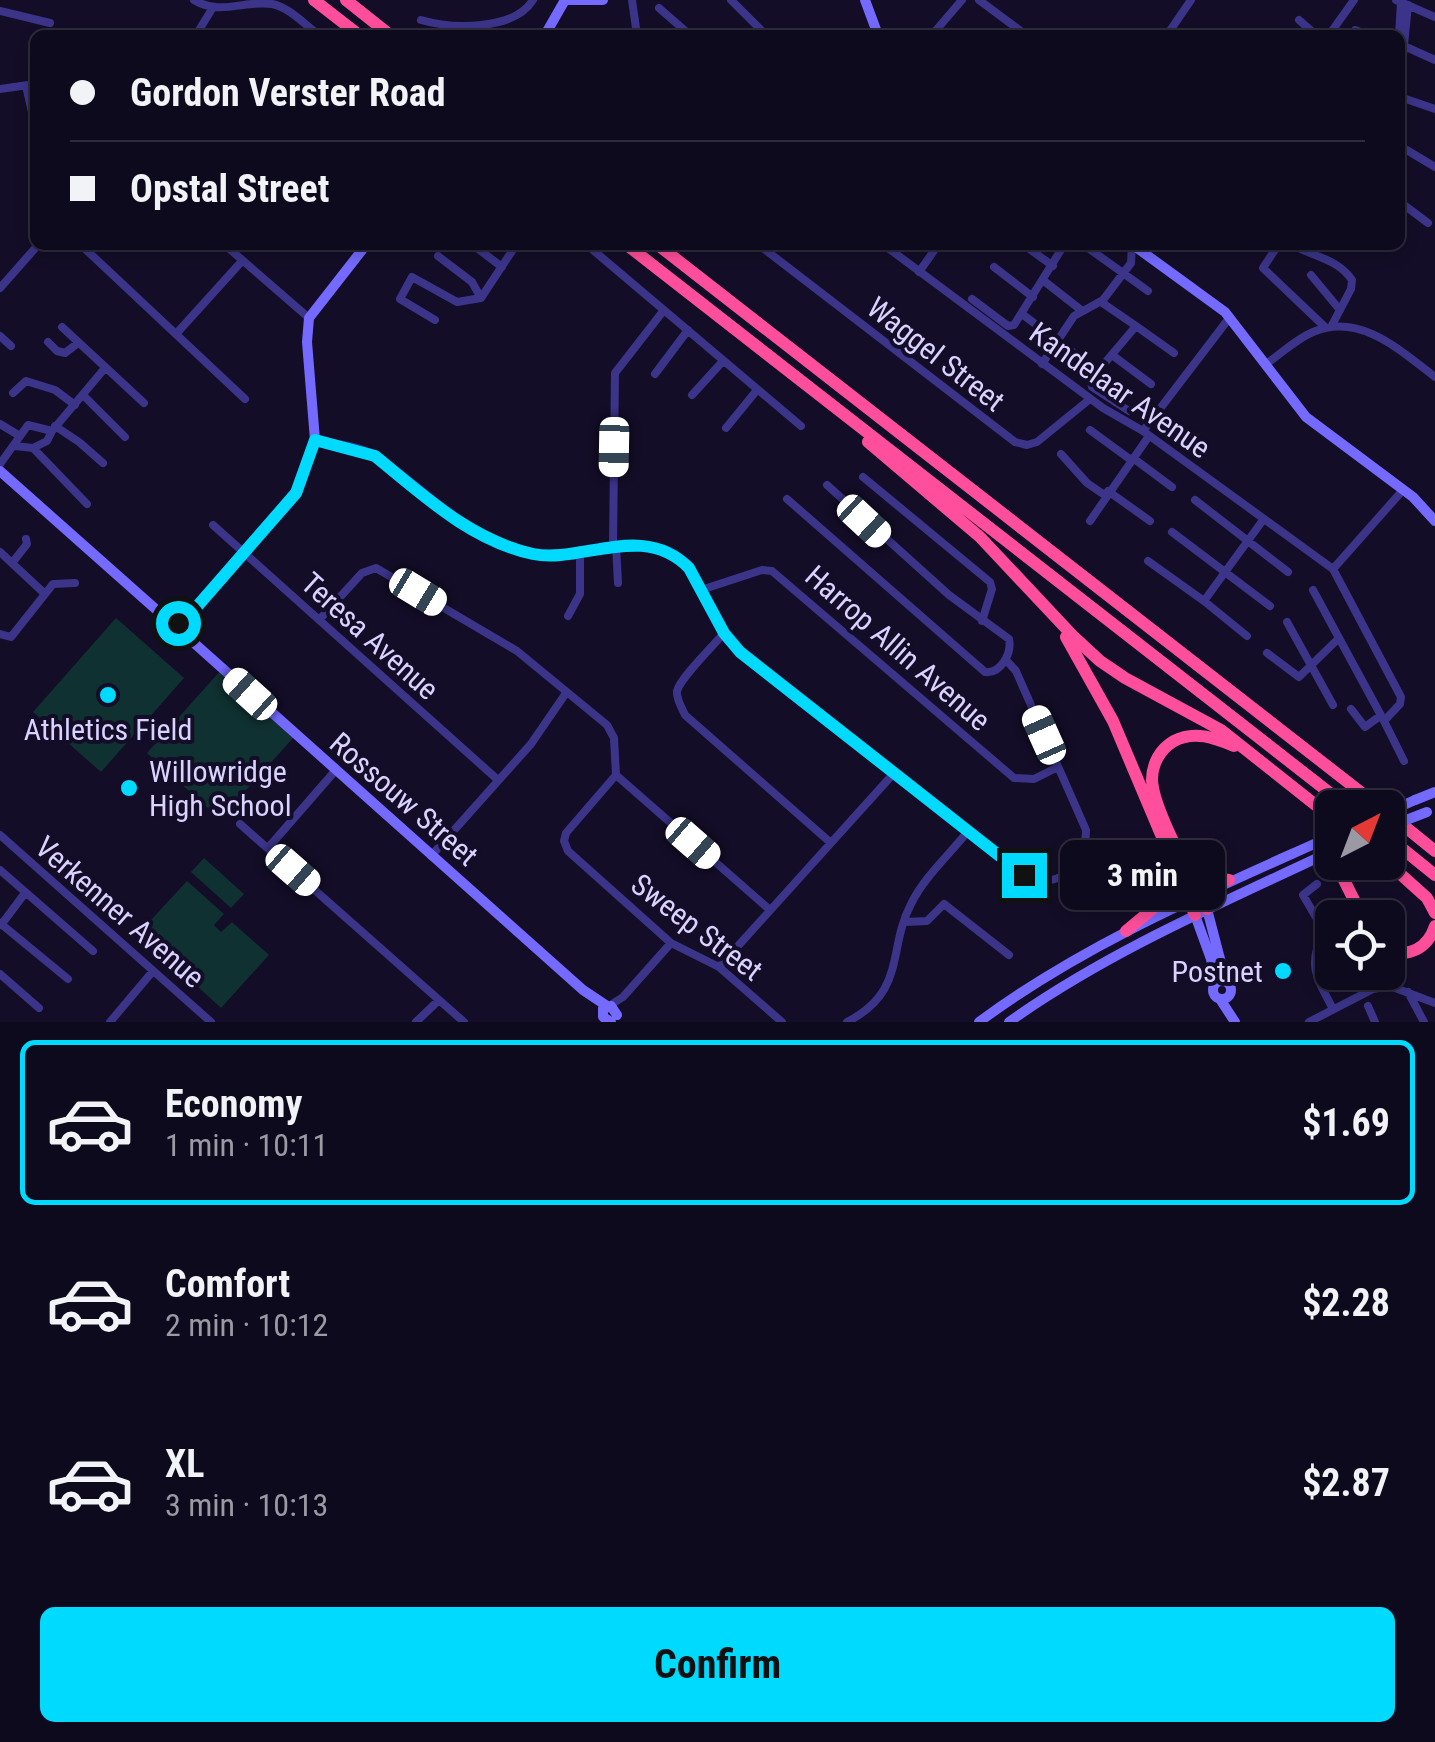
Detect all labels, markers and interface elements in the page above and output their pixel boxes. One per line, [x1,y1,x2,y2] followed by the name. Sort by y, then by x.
[130,71,446,115] text: Gordon Verster Road
[130,167,329,211] text: Opstal Street
[860,290,1012,418] street label: Waggel Street
[1023,315,1217,465] street label: Kandelaar Avenue
[598,417,630,477] car
[832,490,896,552] car
[798,558,998,738] street label: Harrop Allin Avenue
[385,564,451,620] car
[294,565,446,707] street label: Teresa Avenue
[156,601,201,646] route start
[218,663,282,725] car
[97,684,119,706] marker: Athletics Field
[1018,701,1070,769] car
[24,712,192,747] place label: Athletics Field
[323,725,485,873] street label: Rossouw Street
[149,754,292,823] place label: Willowridge High School
[118,777,140,799] marker: Willowridge High School
[1315,790,1405,880] north arrow
[1315,790,1405,990] map controls
[661,812,725,874] car
[28,829,212,995] street label: Verkenner Avenue
[261,839,325,901] car
[1059,840,1224,910] callout: 3 min
[1002,853,1047,898] route end
[1107,856,1178,894] text: 3 min
[625,866,769,988] street label: Sweep Street
[1315,900,1405,990] button: locate
[1171,954,1263,989] place label: Postnet
[1272,960,1294,982] marker: Postnet
[45,1078,135,1168] icon: car
[165,1082,302,1126] text: Economy
[1302,1101,1390,1145] text: $1.69
[165,1126,328,1164] text: 1 min · 10:11
[45,1258,135,1348] icon: car
[165,1262,290,1306] text: Comfort
[1302,1281,1390,1325] text: $2.28
[165,1306,328,1344] text: 2 min · 10:12
[45,1438,135,1528] icon: car
[165,1442,204,1486] text: XL
[1302,1461,1390,1505] text: $2.87
[165,1486,328,1524] text: 3 min · 10:13
[40,1607,1395,1722] button: Confirm

